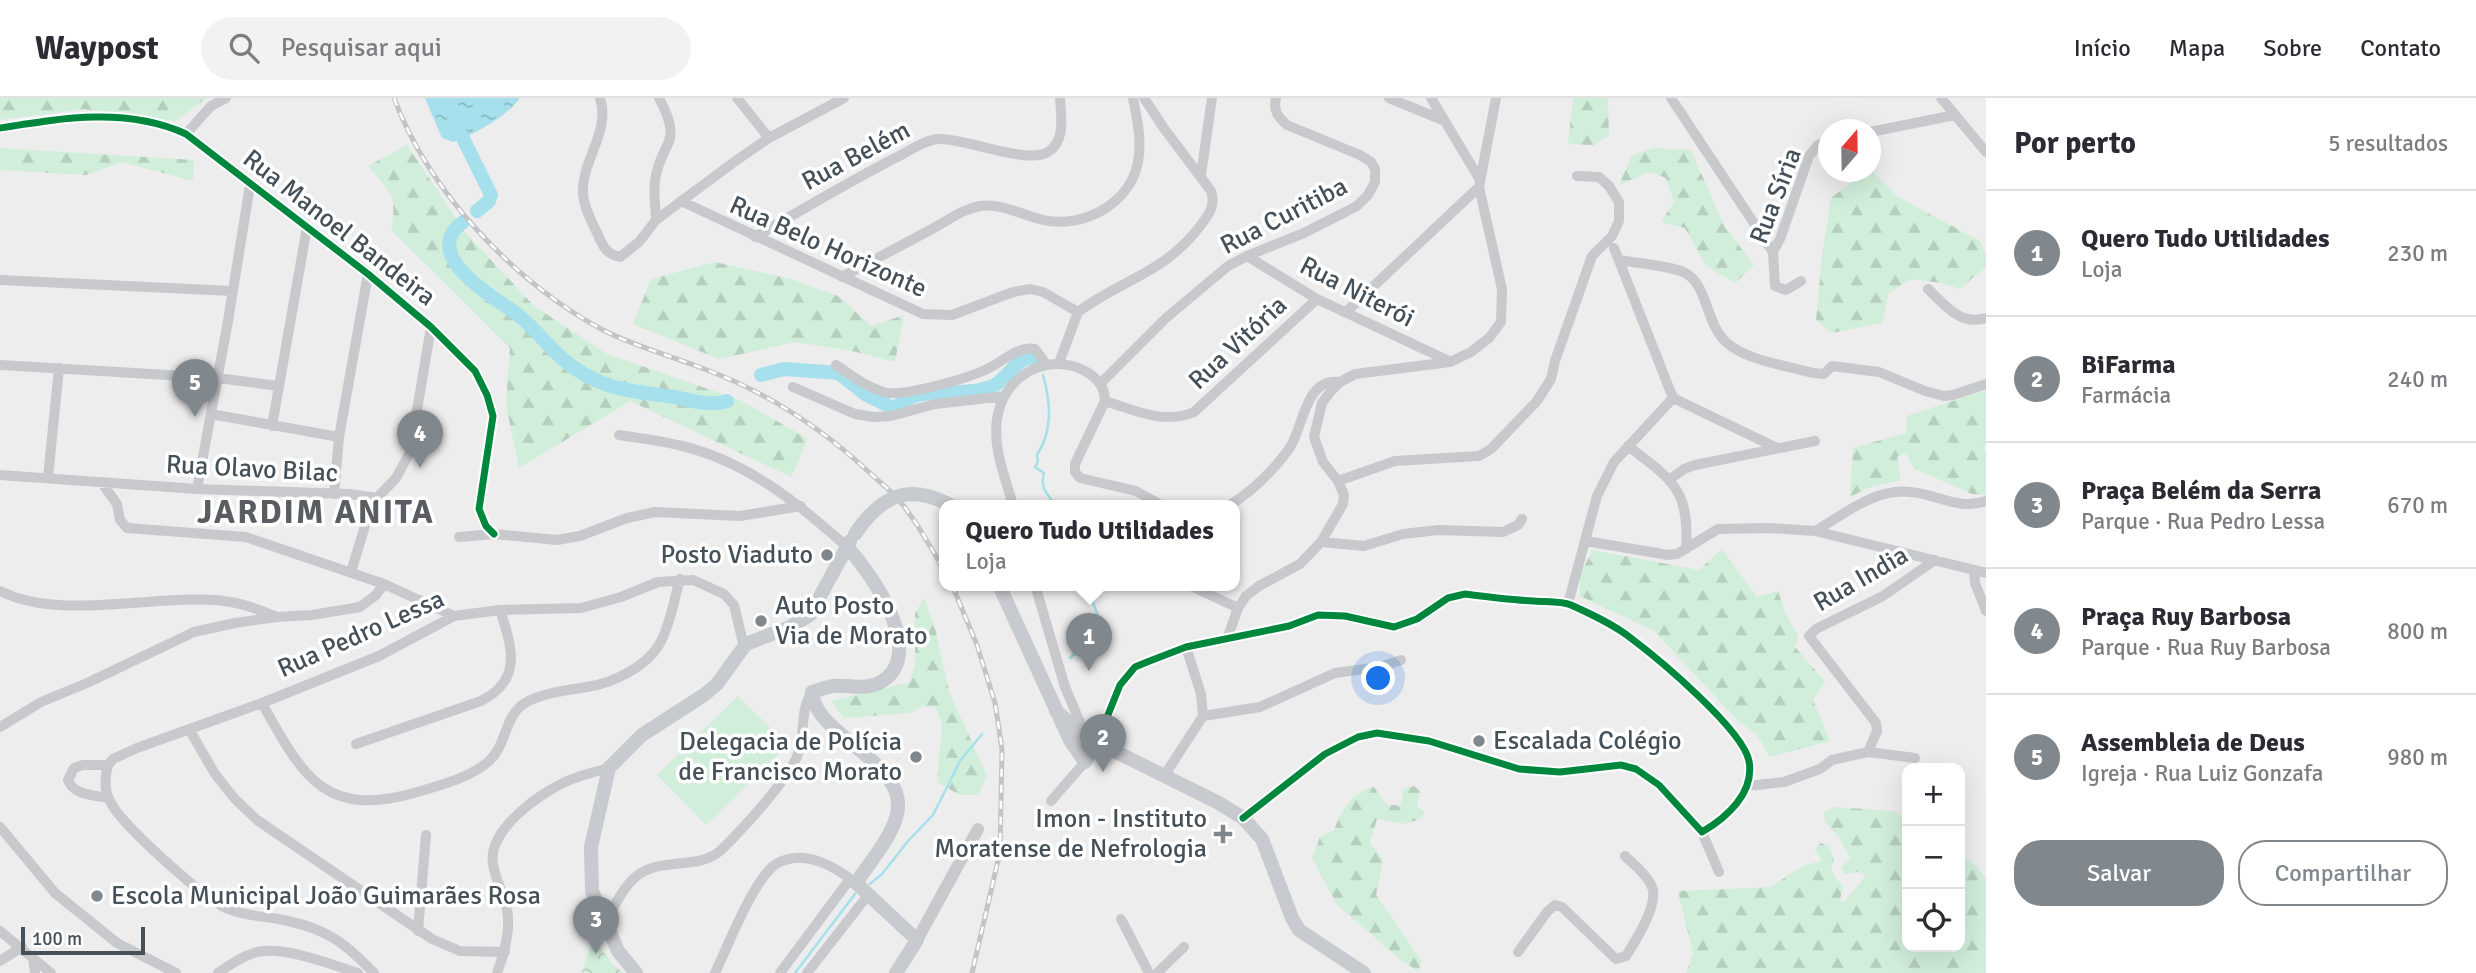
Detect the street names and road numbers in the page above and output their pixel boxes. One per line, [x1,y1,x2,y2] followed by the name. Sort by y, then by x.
[796,114,916,198] street label: Rua Belém
[236,143,442,313] street label: Rua Manoel Bandeira
[1743,144,1809,248] street label: Rua Síria
[1215,170,1353,262] street label: Rua Curitiba
[724,189,932,305] street label: Rua Belo Horizonte
[1294,250,1420,334] street label: Rua Niterói
[1182,289,1294,397] street label: Rua Vitória
[165,449,339,489] street label: Rua Olavo Bilac
[1808,539,1914,619] street label: Rua India
[273,583,449,685] street label: Rua Pedro Lessa

